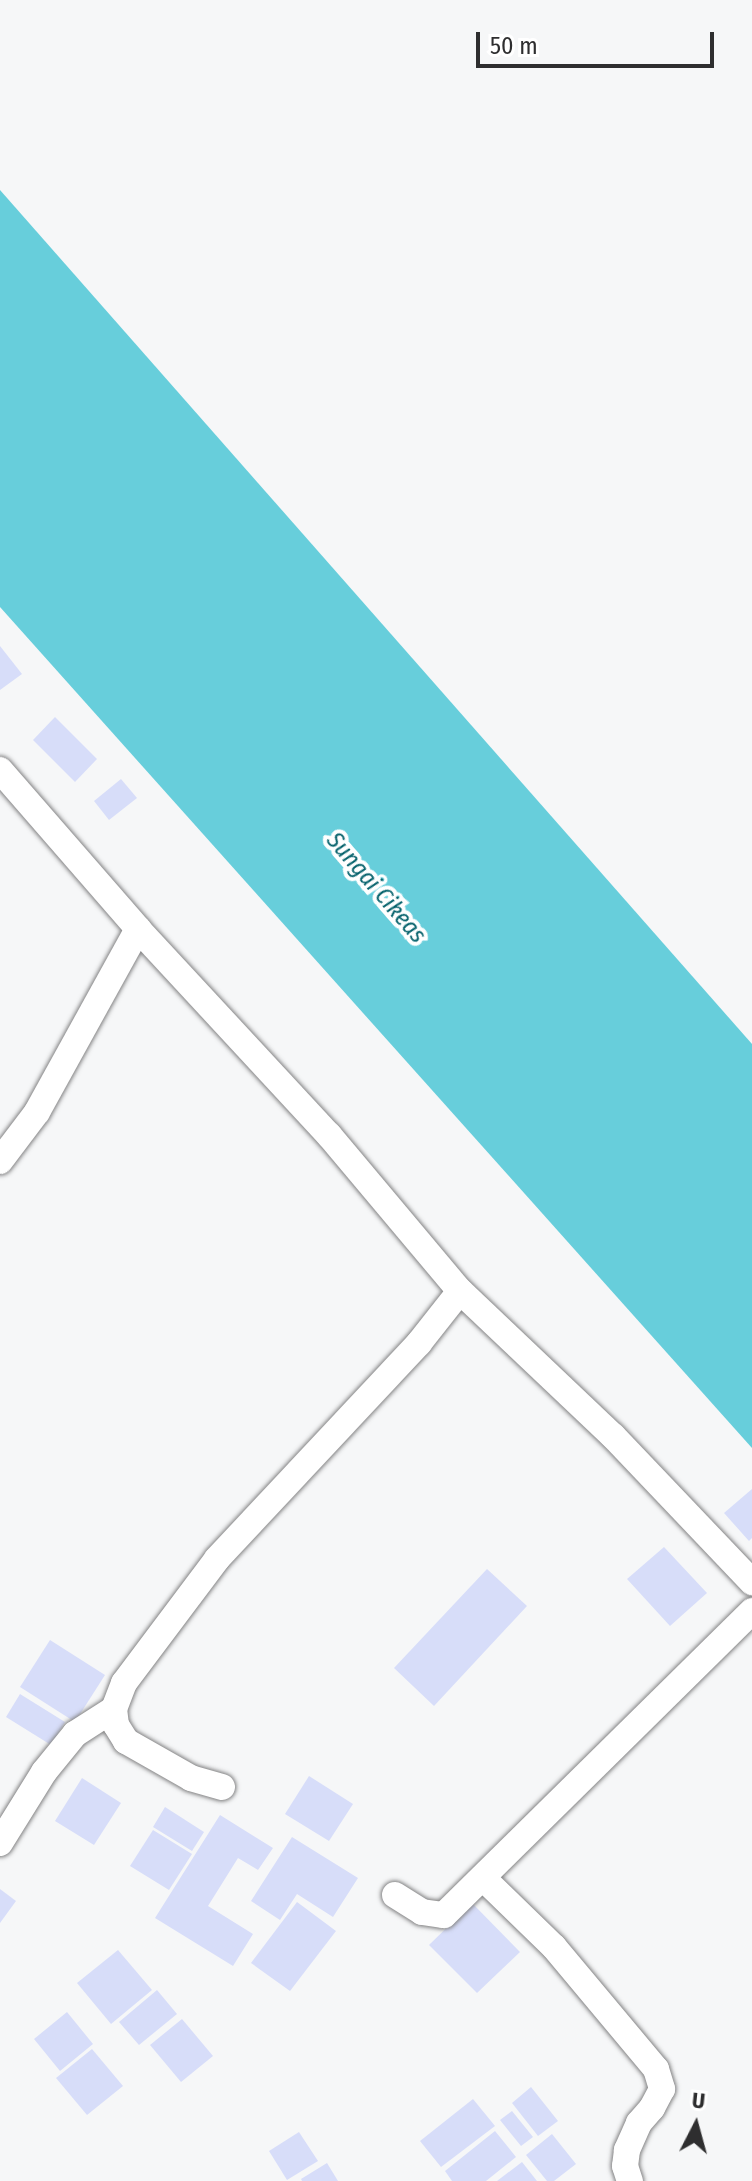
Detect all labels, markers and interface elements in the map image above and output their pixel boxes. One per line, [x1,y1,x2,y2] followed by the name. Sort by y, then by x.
[480,16,718,66] scale bar
[490,32,538,60] text: 50 m
[320,827,432,949] water label: Sungai Cikeas
[656,2085,736,2165] north arrow
[691,2087,706,2115] text: U

